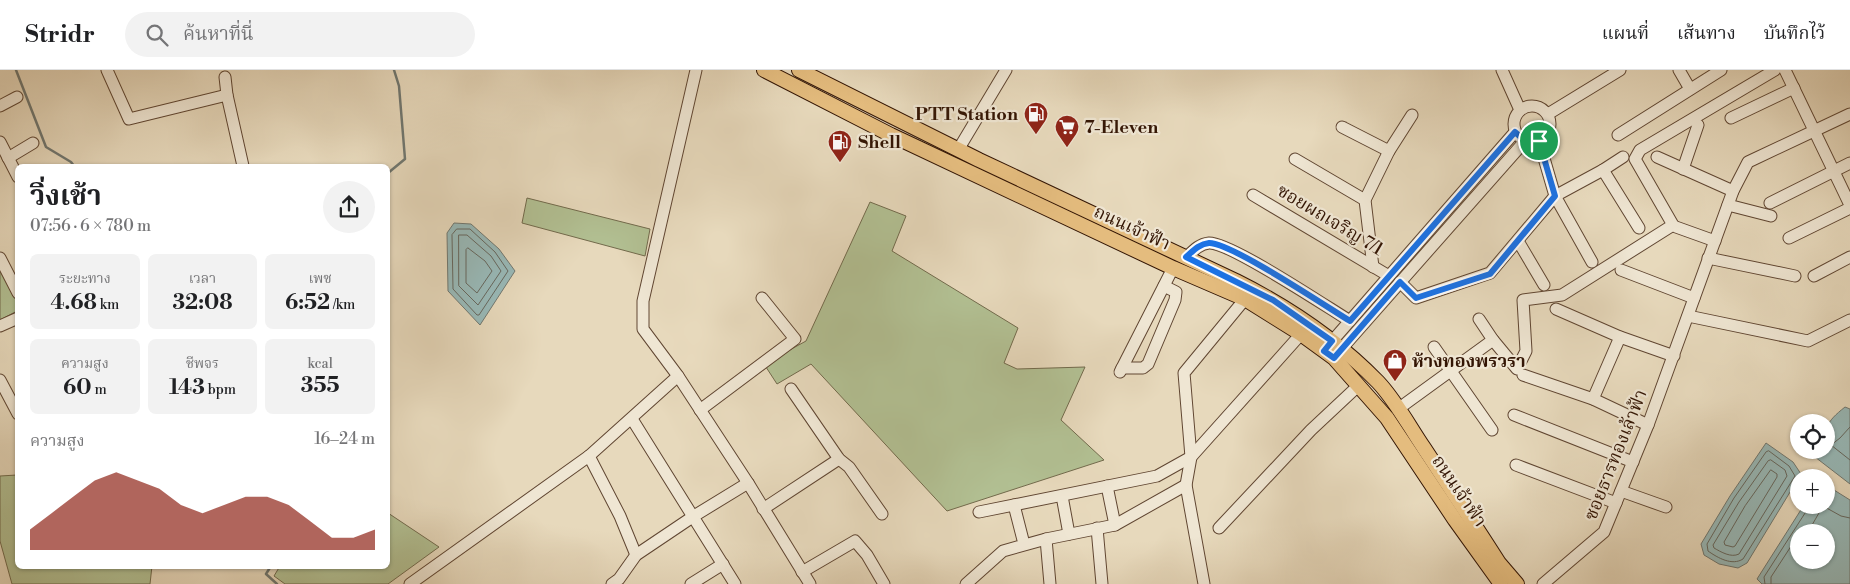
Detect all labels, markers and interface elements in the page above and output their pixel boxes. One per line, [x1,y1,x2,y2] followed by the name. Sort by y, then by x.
[125,12,475,57] search box
[25,20,95,50] text: Stridr
[143,21,171,49] icon: search
[183,22,254,46] text: ค้นหาที่นี่
[1602,22,1649,45] text: แผนที่
[1677,22,1736,45] text: เส้นทาง
[1764,22,1825,45] text: บันทึกไว้
[1023,101,1049,135] fuel station icon: PTT Station
[915,103,1018,126] place label: PTT Station
[1054,114,1080,148] supermarket icon: 7-Eleven
[1084,116,1158,139] place label: 7-Eleven
[1518,120,1560,162] pin
[1525,127,1553,155] icon: arrive
[827,129,853,163] fuel station icon: Shell
[858,131,901,154] place label: Shell
[30,179,102,214] text: วิ่งเช้า
[1273,179,1388,261] street label: ซอยผถเจริญ 7/1
[323,181,375,233] button: share
[1090,200,1174,256] street label: ถนนเจ้าฟ้า
[30,216,151,236] text: 07:56 · 6 × 780 m
[59,270,111,288] text: ระยะทาง
[189,270,216,288] text: เวลา
[308,270,332,288] text: เพซ
[50,290,97,316] text: 4.68
[172,290,233,316] text: 32:08
[285,290,330,316] text: 6:52
[97,296,119,314] text: km
[330,296,355,314] text: /km
[1382,348,1408,382] shop icon: ห้างทองพรวรา
[1412,350,1526,373] place label: ห้างทองพรวรา
[61,355,109,373] text: ความสูง
[186,355,219,373] text: ชีพจร
[307,355,333,373] text: kcal
[301,373,340,399] text: 355
[63,375,92,401] text: 60
[169,375,205,401] text: 143
[92,381,107,399] text: m
[205,381,236,399] text: bpm
[1579,386,1653,524] street label: ซอยธารทองเล้าฟ้า
[1790,414,1835,569] map controls
[1790,414,1835,459] button: locate
[314,429,375,449] text: 16–24 m
[30,431,85,451] text: ความสูง
[1427,451,1491,531] street label: ถนนเจ้าฟ้า
[1790,469,1835,514] button: +
[1790,524,1835,569] button: −

